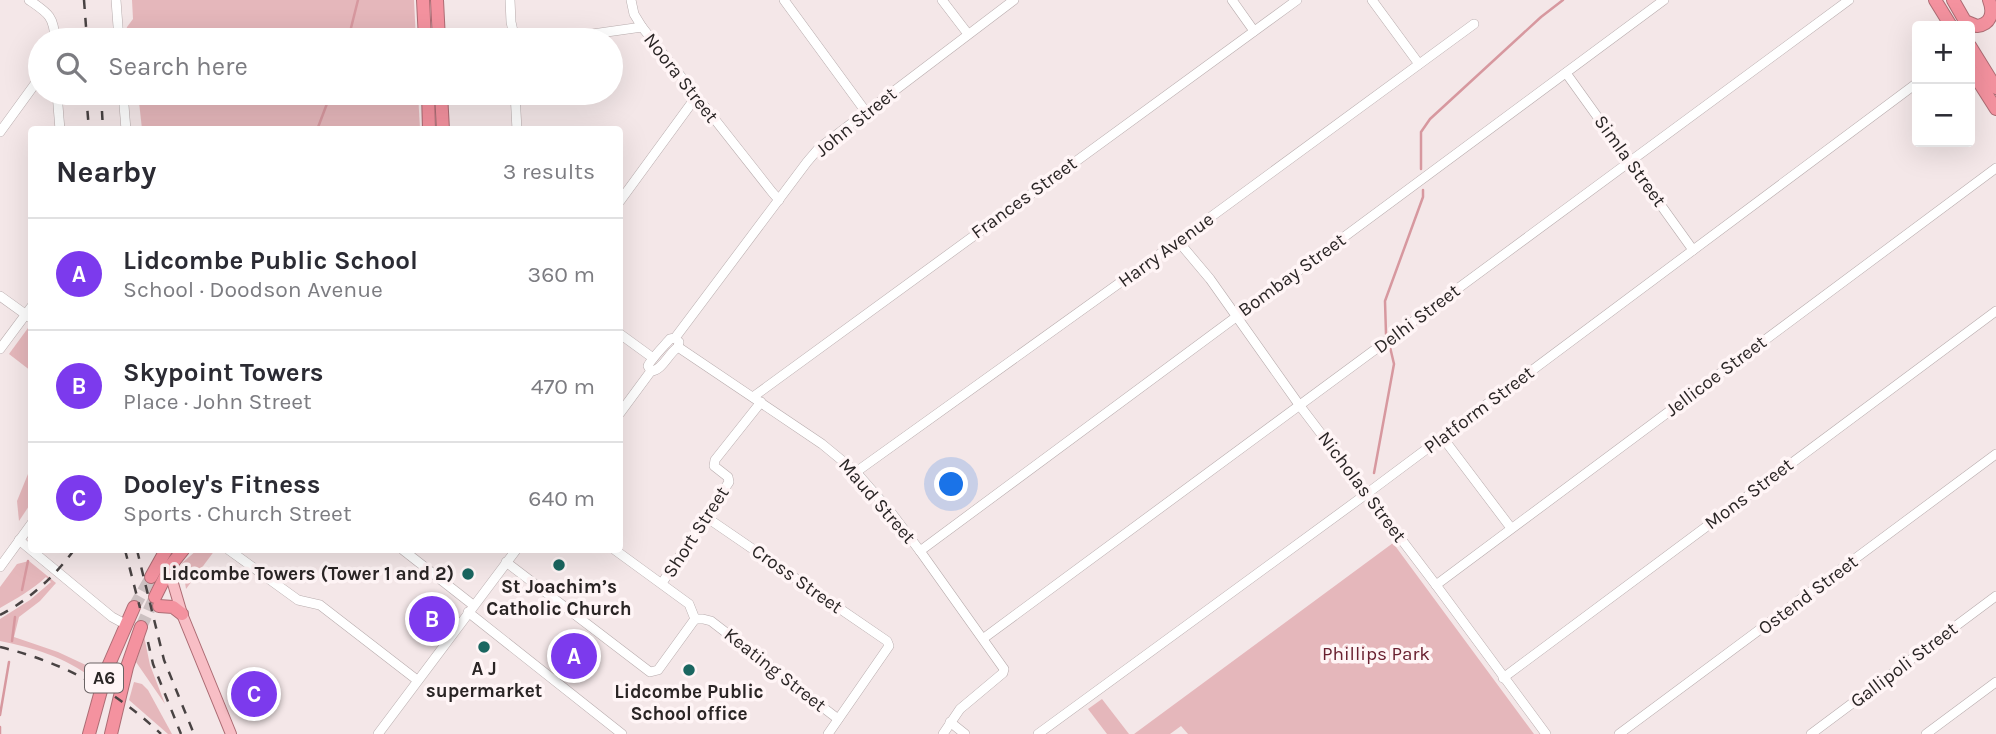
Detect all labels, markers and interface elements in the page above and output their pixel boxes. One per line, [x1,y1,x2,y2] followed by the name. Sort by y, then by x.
[1912,21,1975,147] map controls
[1912,21,1975,84] button: +
[28,28,623,105] search box
[639,29,723,127] street label: Noora Street
[52,48,90,86] icon: search
[108,51,248,82] text: Search here
[811,83,901,161] street label: John Street
[1912,84,1975,147] button: −
[1590,111,1670,211] street label: Simla Street
[967,152,1081,244] street label: Frances Street
[56,154,156,190] text: Nearby
[503,158,595,185] text: 3 results
[1114,208,1218,292] street label: Harry Avenue
[1234,229,1350,321] street label: Bombay Street
[123,245,418,276] text: Lidcombe Public School
[72,261,86,288] text: A
[528,261,595,288] text: 360 m
[123,276,383,303] text: School · Doodson Avenue
[1370,280,1464,358] street label: Delhi Street
[1661,331,1771,421] street label: Jellicoe Street
[123,357,324,388] text: Skypoint Towers
[1420,362,1538,458] street label: Platform Street
[72,373,86,400] text: B
[531,373,595,400] text: 470 m
[123,388,312,415] text: Place · John Street
[1313,427,1411,547] street label: Nicholas Street
[834,454,920,548] street label: Maud Street
[1701,454,1797,534] street label: Mons Street
[934,467,968,501] your location
[123,469,320,500] text: Dooley's Fitness
[658,482,734,582] street label: Short Street
[72,485,86,512] text: C
[528,485,595,512] text: 640 m
[123,500,352,527] text: Sports · Church Street
[747,540,847,618] street label: Cross Street
[1754,551,1862,639] street label: Ostend Street
[551,557,567,573] marker: St Joachim’s Catholic Church
[162,563,454,585] place label: Lidcombe Towers (Tower 1 and 2)
[460,566,476,582] marker: Lidcombe Towers (Tower 1 and 2)
[486,576,632,620] place label: St Joachim’s Catholic Church
[409,593,455,645] pin: B
[1846,618,1962,712] street label: Gallipoli Street
[720,623,830,717] street label: Keating Street
[551,630,597,682] pin: A
[476,639,492,655] marker: A J supermarket
[1322,643,1430,665] park label: Phillips Park
[426,658,542,702] place label: A J supermarket
[681,662,697,678] marker: Lidcombe Public School office
[85,664,123,692] road number: A6
[231,668,277,720] pin: C
[614,681,764,725] place label: Lidcombe Public School office

